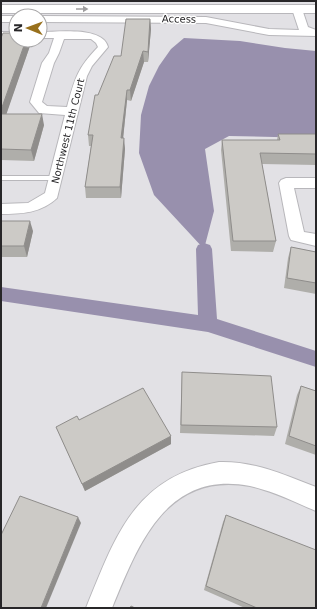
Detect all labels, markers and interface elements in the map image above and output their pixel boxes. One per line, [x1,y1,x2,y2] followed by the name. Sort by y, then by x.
[76,6,89,12] one-way arrow
[8,8,48,48] north arrow
[162,13,196,25] street label: Access
[12,23,25,33] text: N
[50,77,86,185] street label: Northwest 11th Court

